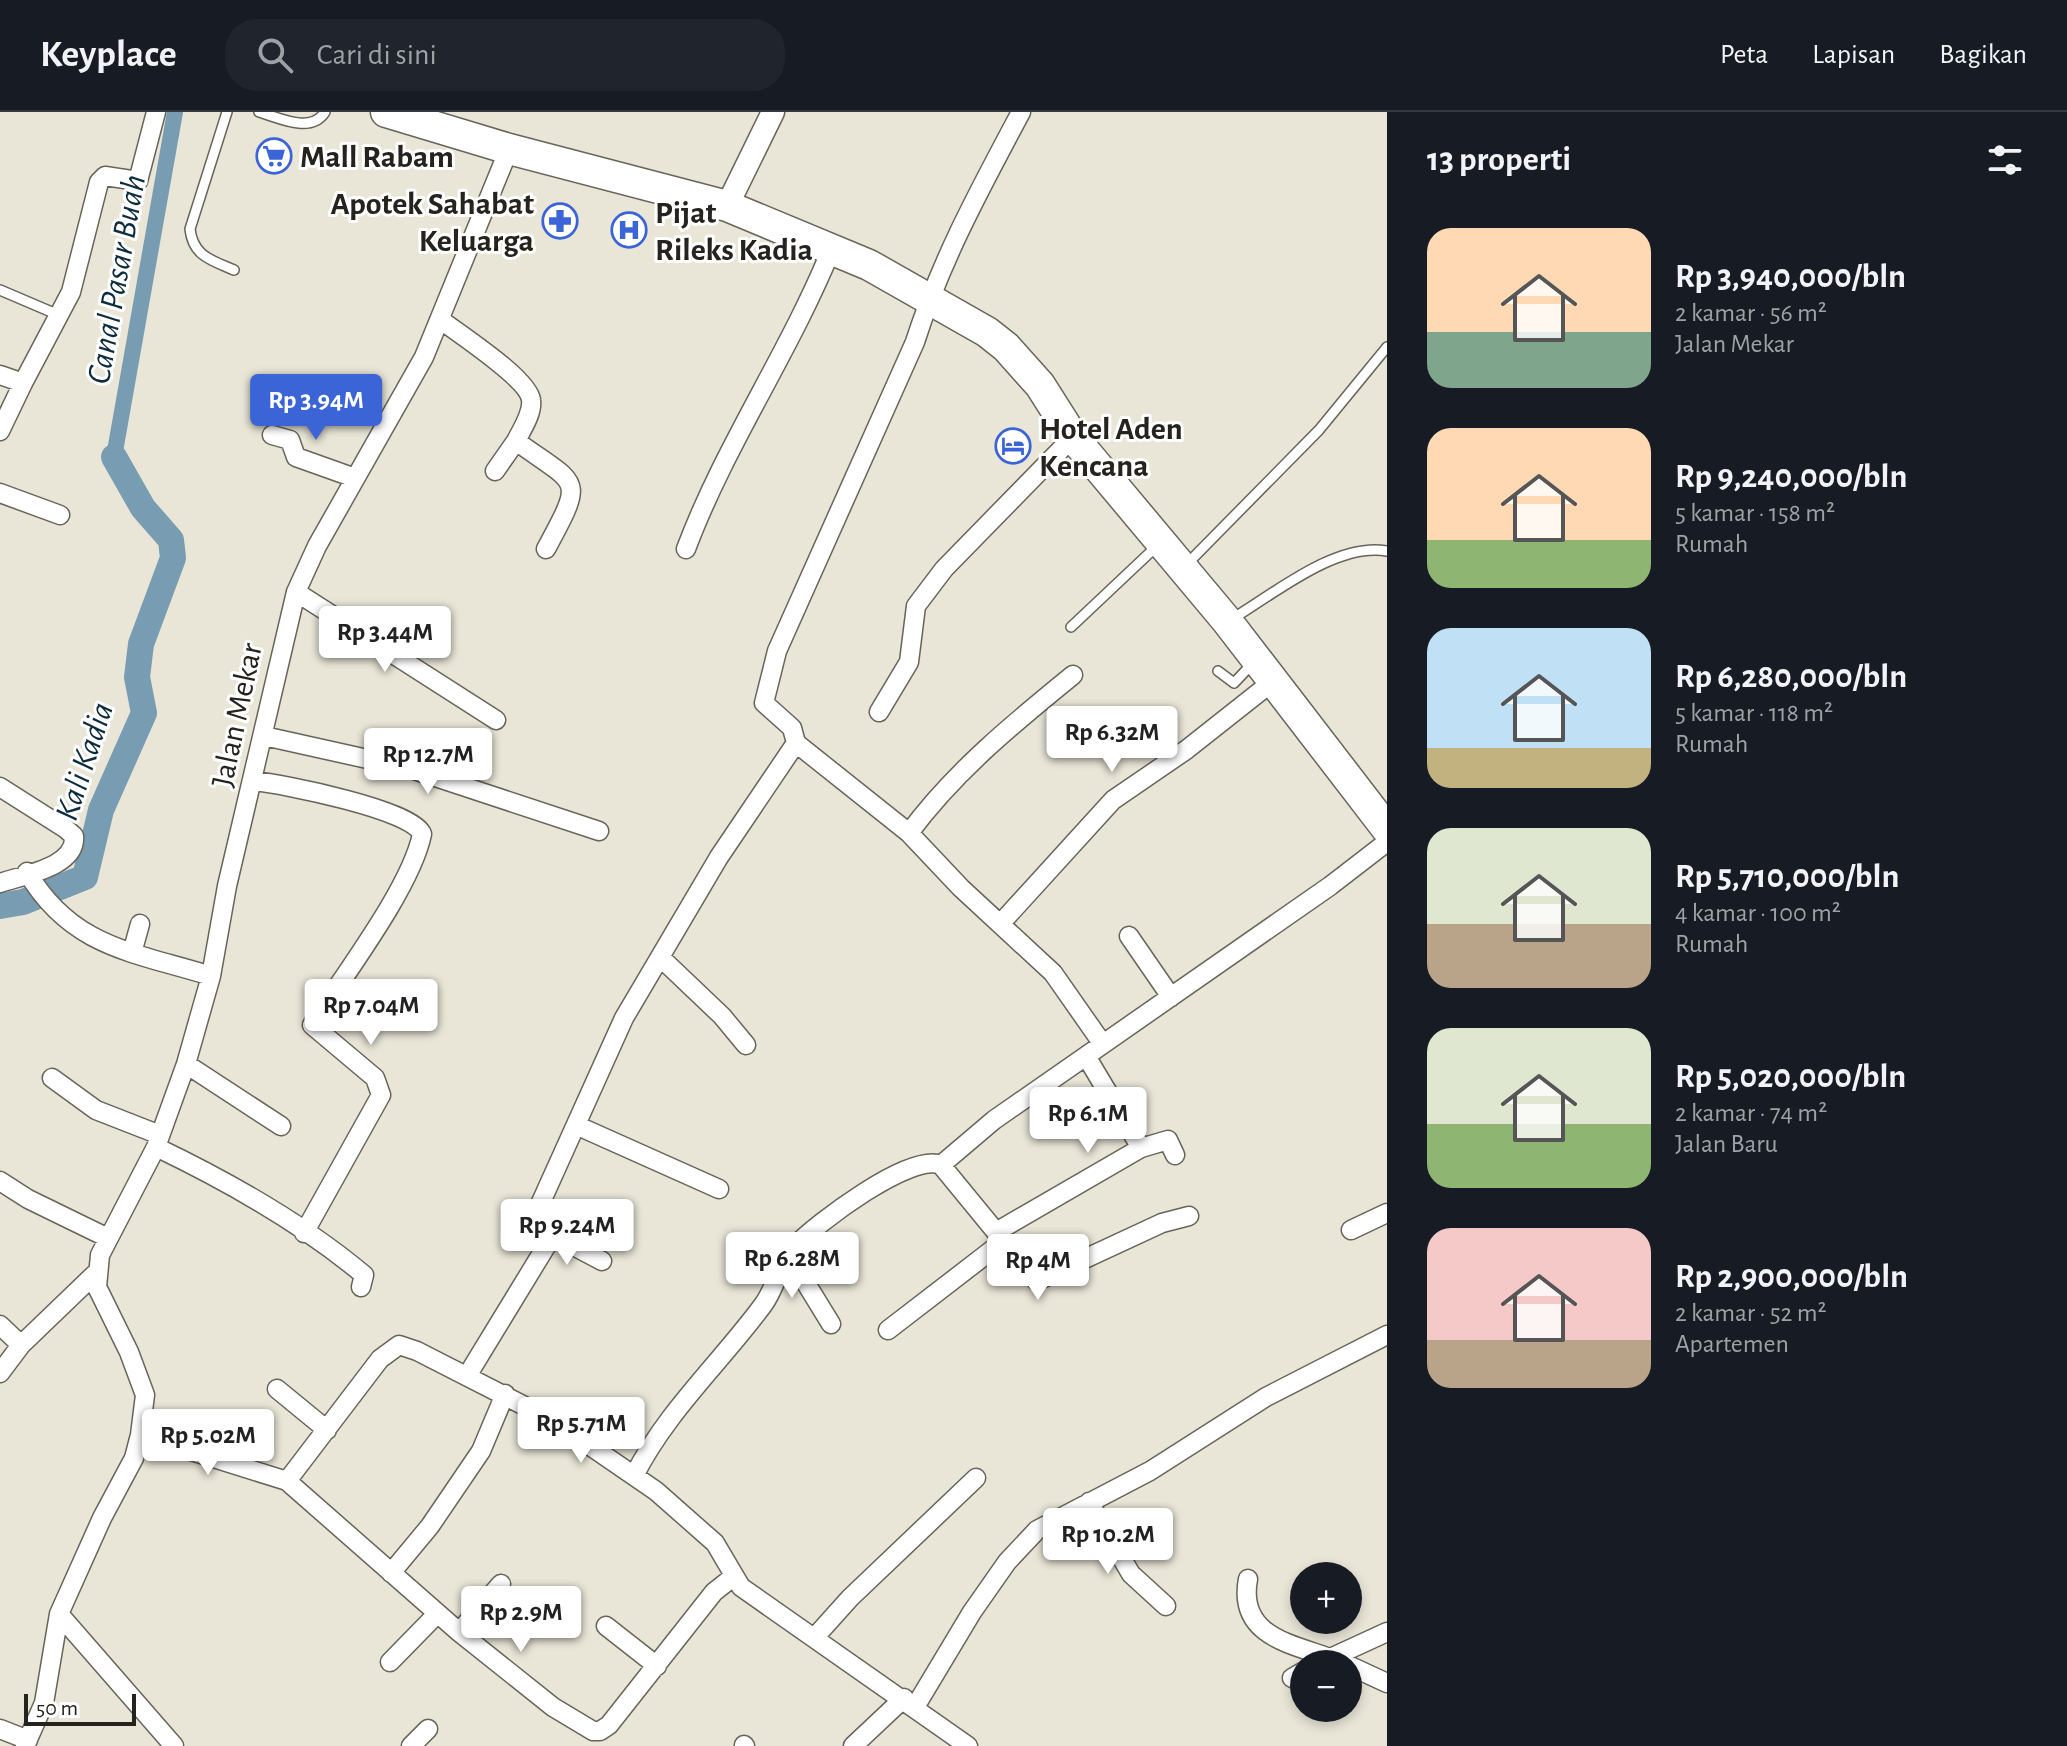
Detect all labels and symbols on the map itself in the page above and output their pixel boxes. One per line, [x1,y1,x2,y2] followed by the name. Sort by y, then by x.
[255,137,293,175] supermarket icon: Mall Rabam
[300,141,454,173] place label: Mall Rabam
[82,172,152,387] water label: Canal Pasar Buah
[331,188,534,257] place label: Apotek Sahabat Keluarga
[655,197,813,266] place label: Pijat Rileks Kadia
[541,202,579,240] pharmacy icon: Apotek Sahabat Keluarga
[610,211,648,249] hospital icon: Pijat Rileks Kadia
[233,374,399,442] pin: Rp 3.94M
[1039,413,1183,482] place label: Hotel Aden Kencana
[994,427,1032,465] hotel icon: Hotel Aden Kencana
[302,606,468,674] pin: Rp 3.44M
[206,640,268,790] street label: Jalan Mekar
[50,698,120,825] water label: Kali Kadia
[1029,706,1195,774] pin: Rp 6.32M
[345,728,511,796] pin: Rp 12.7M
[288,979,454,1047] pin: Rp 7.04M
[1014,1087,1162,1155] pin: Rp 6.1M
[484,1199,650,1267] pin: Rp 9.24M
[709,1232,875,1300] pin: Rp 6.28M
[982,1234,1094,1302] pin: Rp 4M
[498,1397,664,1465] pin: Rp 5.71M
[125,1409,291,1477] pin: Rp 5.02M
[1025,1508,1191,1576] pin: Rp 10.2M
[447,1586,595,1654] pin: Rp 2.9M
[24,1690,136,1726] scale bar

